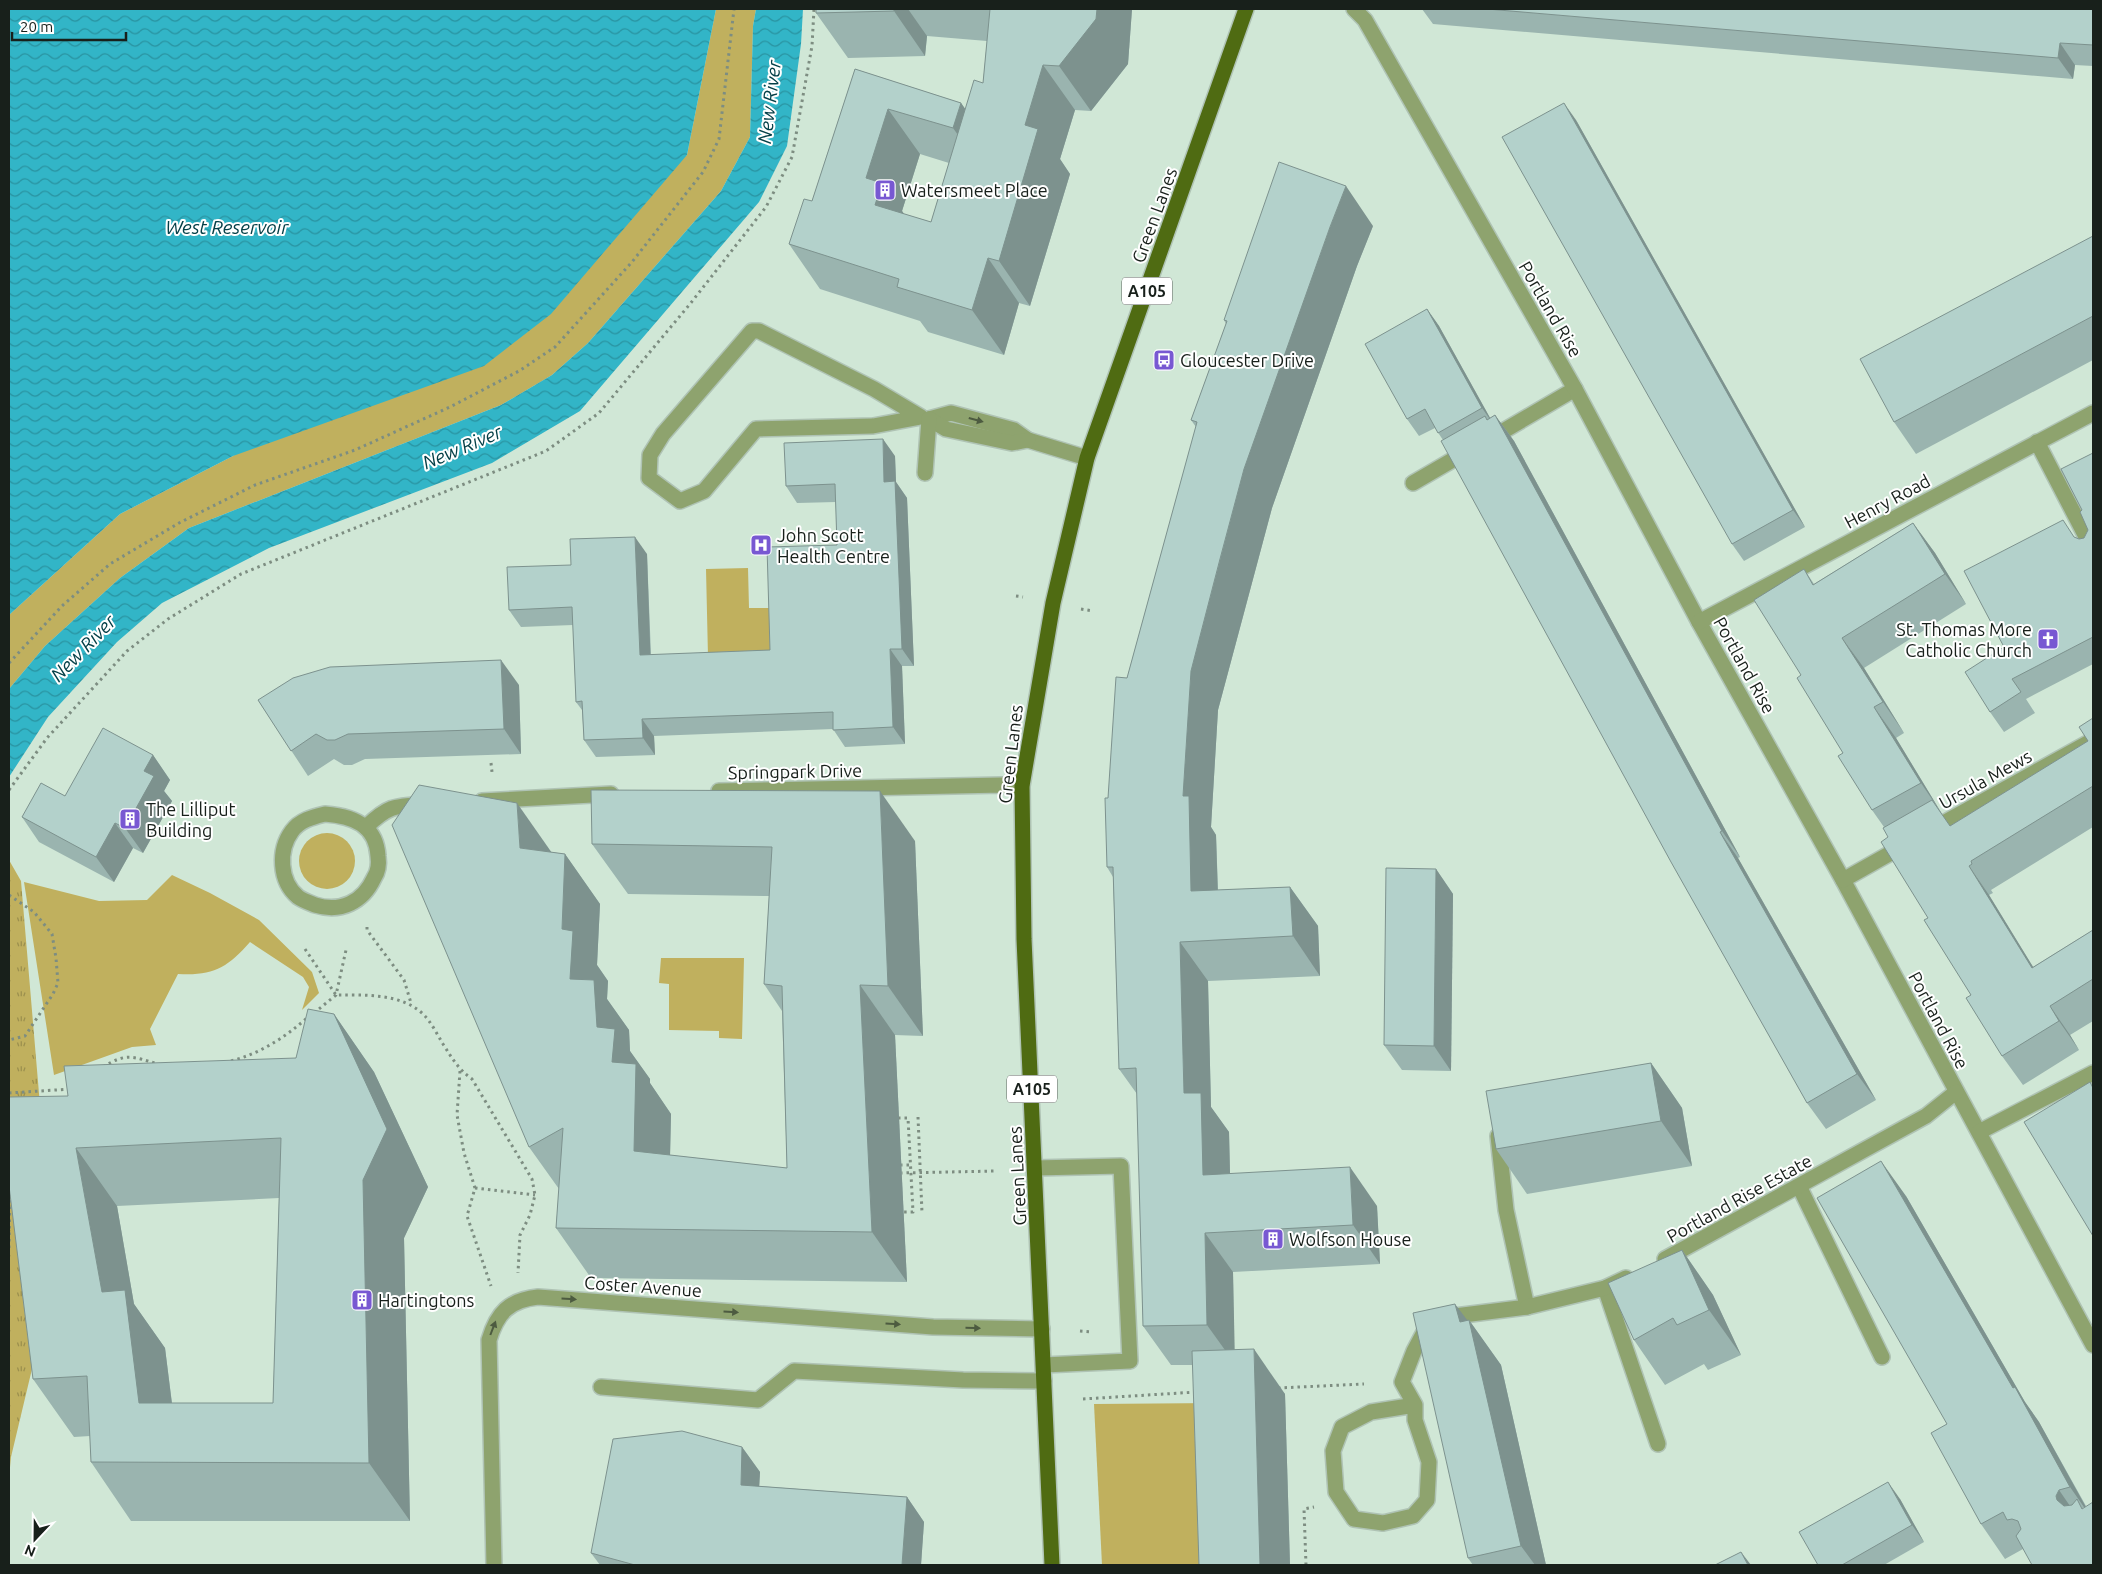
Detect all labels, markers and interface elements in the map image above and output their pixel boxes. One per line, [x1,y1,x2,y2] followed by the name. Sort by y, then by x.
[12,10,126,42] scale bar
[20,18,53,35] text: 20 m
[753,58,785,145] water label: New River
[1128,165,1180,265] street label: Green Lanes
[873,178,897,202] building icon: Watersmeet Place
[901,180,1048,200] place label: Watersmeet Place
[165,216,289,238] water label: West Reservoir
[1516,258,1586,360] street label: Portland Rise
[1122,278,1172,304] road number: A105
[1152,348,1176,372] bus stop icon: Gloucester Drive
[1180,350,1314,370] place label: Gloucester Drive
[969,416,984,424] one-way arrow
[419,420,506,474] water label: New River
[1841,470,1933,532] street label: Henry Road
[777,525,890,566] place label: John Scott Health Centre
[749,533,773,557] hospital icon: John Scott Health Centre
[46,610,121,686] water label: New River
[1710,613,1780,717] street label: Portland Rise
[1896,619,2032,660] place label: St. Thomas More Catholic Church
[2036,627,2060,651] church icon: St. Thomas More Catholic Church
[994,703,1026,805] street label: Green Lanes
[1935,745,2035,813] street label: Ursula Mews
[728,760,862,782] street label: Springpark Drive
[146,799,236,840] place label: The Lilliput Building
[118,807,142,831] building icon: The Lilliput Building
[1905,968,1973,1072] street label: Portland Rise
[1007,1076,1057,1102] road number: A105
[1004,1126,1030,1226] street label: Green Lanes
[1663,1150,1815,1246] street label: Portland Rise Estate
[1261,1227,1285,1251] building icon: Wolfson House
[1289,1229,1411,1249] place label: Wolfson House
[583,1272,703,1300] street label: Coster Avenue
[350,1288,374,1312] building icon: Hartingtons
[378,1290,475,1310] place label: Hartingtons
[561,1295,577,1303] one-way arrow
[723,1308,739,1316] one-way arrow
[490,1321,498,1335] one-way arrow
[885,1321,901,1329] one-way arrow
[965,1325,981,1333] one-way arrow
[10,1514,60,1564] north arrow
[22,1542,38,1560] text: N

